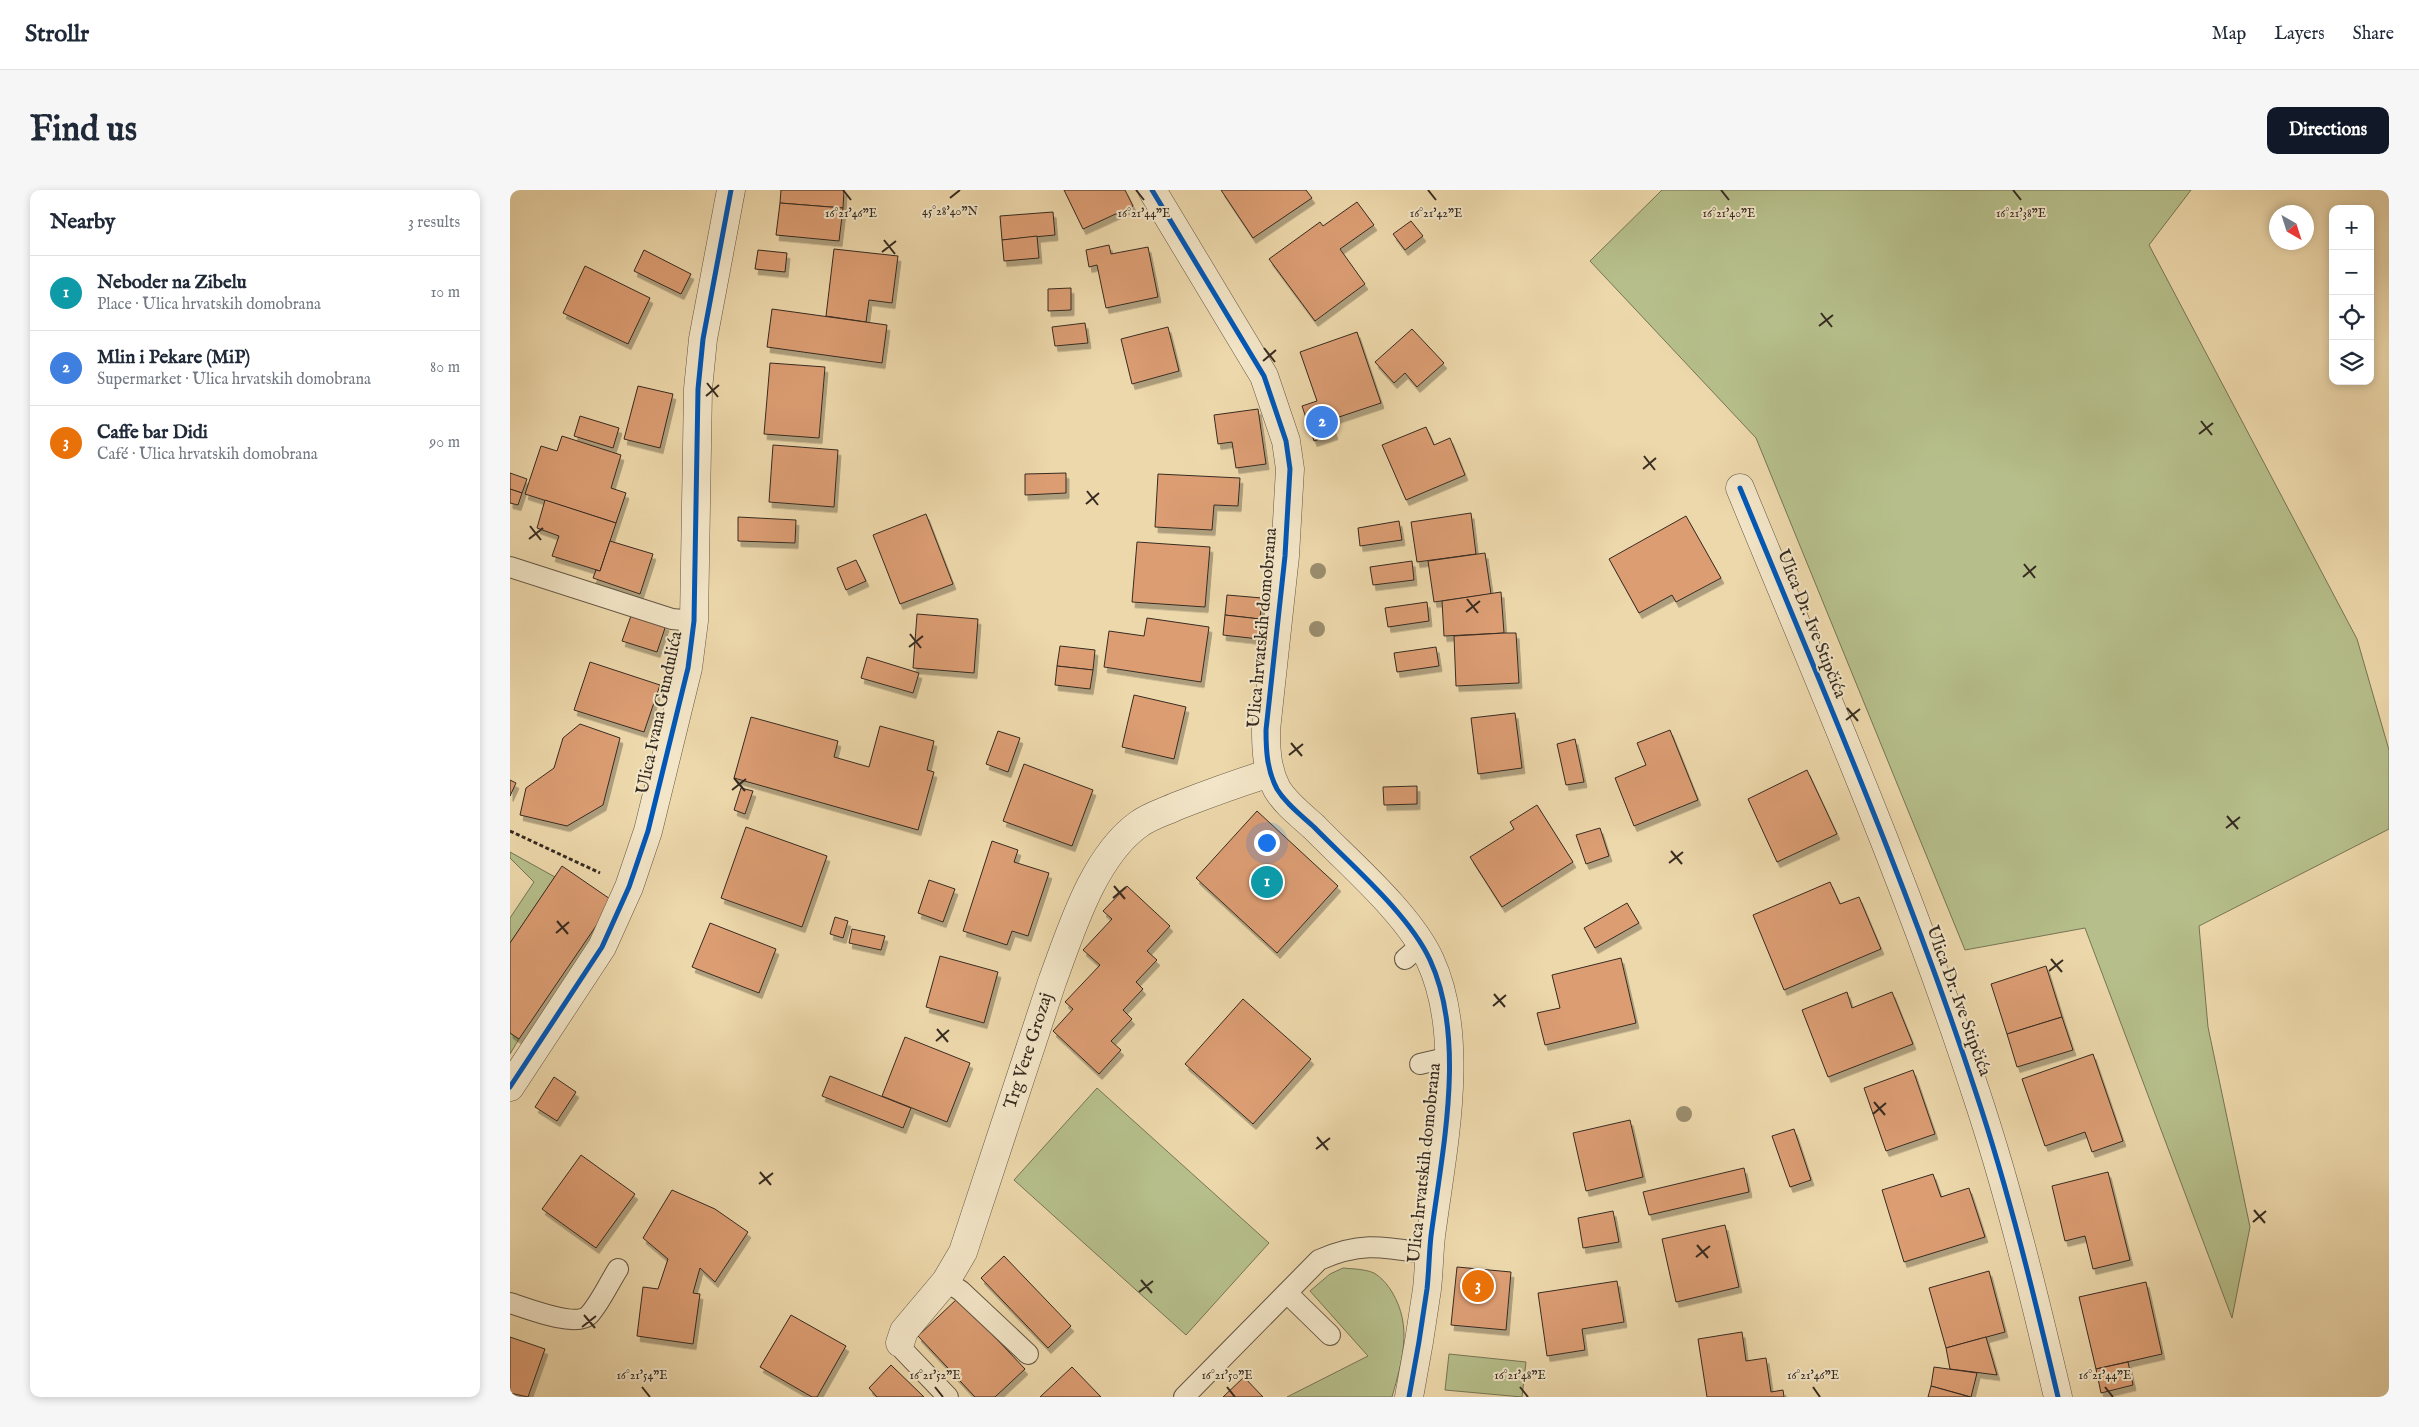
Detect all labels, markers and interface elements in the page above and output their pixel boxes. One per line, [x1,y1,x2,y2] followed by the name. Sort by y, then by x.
[25,19,89,50] text: Strollr
[2212,23,2246,46] text: Map
[2274,23,2325,46] text: Layers
[2353,23,2394,46] text: Share
[2267,107,2389,154] button: Directions
[30,108,137,153] text: Find us
[922,204,978,219] text: 45°28'40"N
[2269,205,2314,250] north arrow
[2329,205,2374,385] map controls
[2329,205,2374,250] button: +
[825,206,877,221] text: 16°21'46"E
[1118,206,1170,221] text: 16°21'44"E
[1410,206,1462,221] text: 16°21'42"E
[1703,206,1755,221] text: 16°21'40"E
[1996,206,2046,221] text: 16°21'38"E
[50,209,115,236] text: Nearby
[408,213,460,233] text: 3 results
[2329,250,2374,295] button: −
[97,271,247,295] text: Neboder na Zibelu
[63,283,69,303] text: 1
[430,283,460,303] text: 10 m
[97,295,321,315] text: Place · Ulica hrvatskih domobrana
[2329,295,2374,340] button: locate
[2329,340,2374,385] button: layers
[97,346,250,370] text: Mlin i Pekare (MiP)
[62,358,70,378] text: 2
[430,358,460,378] text: 80 m
[97,370,371,390] text: Supermarket · Ulica hrvatskih domobrana
[1306,403,1338,441] pin: 2
[97,421,208,445] text: Caffe bar Didi
[63,433,69,453] text: 3
[429,433,460,453] text: 90 m
[97,445,318,465] text: Café · Ulica hrvatskih domobrana
[1243,527,1283,729] street label: Ulica hrvatskih domobrana
[1771,546,1851,702] street label: Ulica Dr. Ive Stipčića
[631,629,689,797] street label: Ulica Ivana Gundulića
[1254,830,1280,856] your location
[1251,863,1283,901] pin: 1
[1920,923,1996,1080] street label: Ulica Dr. Ive Stipčića
[999,990,1059,1112] street label: Trg Vere Grozaj
[1403,1062,1447,1264] street label: Ulica hrvatskih domobrana
[1462,1267,1494,1305] pin: 3
[616,1368,668,1383] text: 16°21'54"E
[910,1368,960,1383] text: 16°21'52"E
[1201,1368,1253,1383] text: 16°21'50"E
[1494,1368,1546,1383] text: 16°21'48"E
[1787,1368,1839,1383] text: 16°21'46"E
[2079,1368,2131,1383] text: 16°21'44"E

